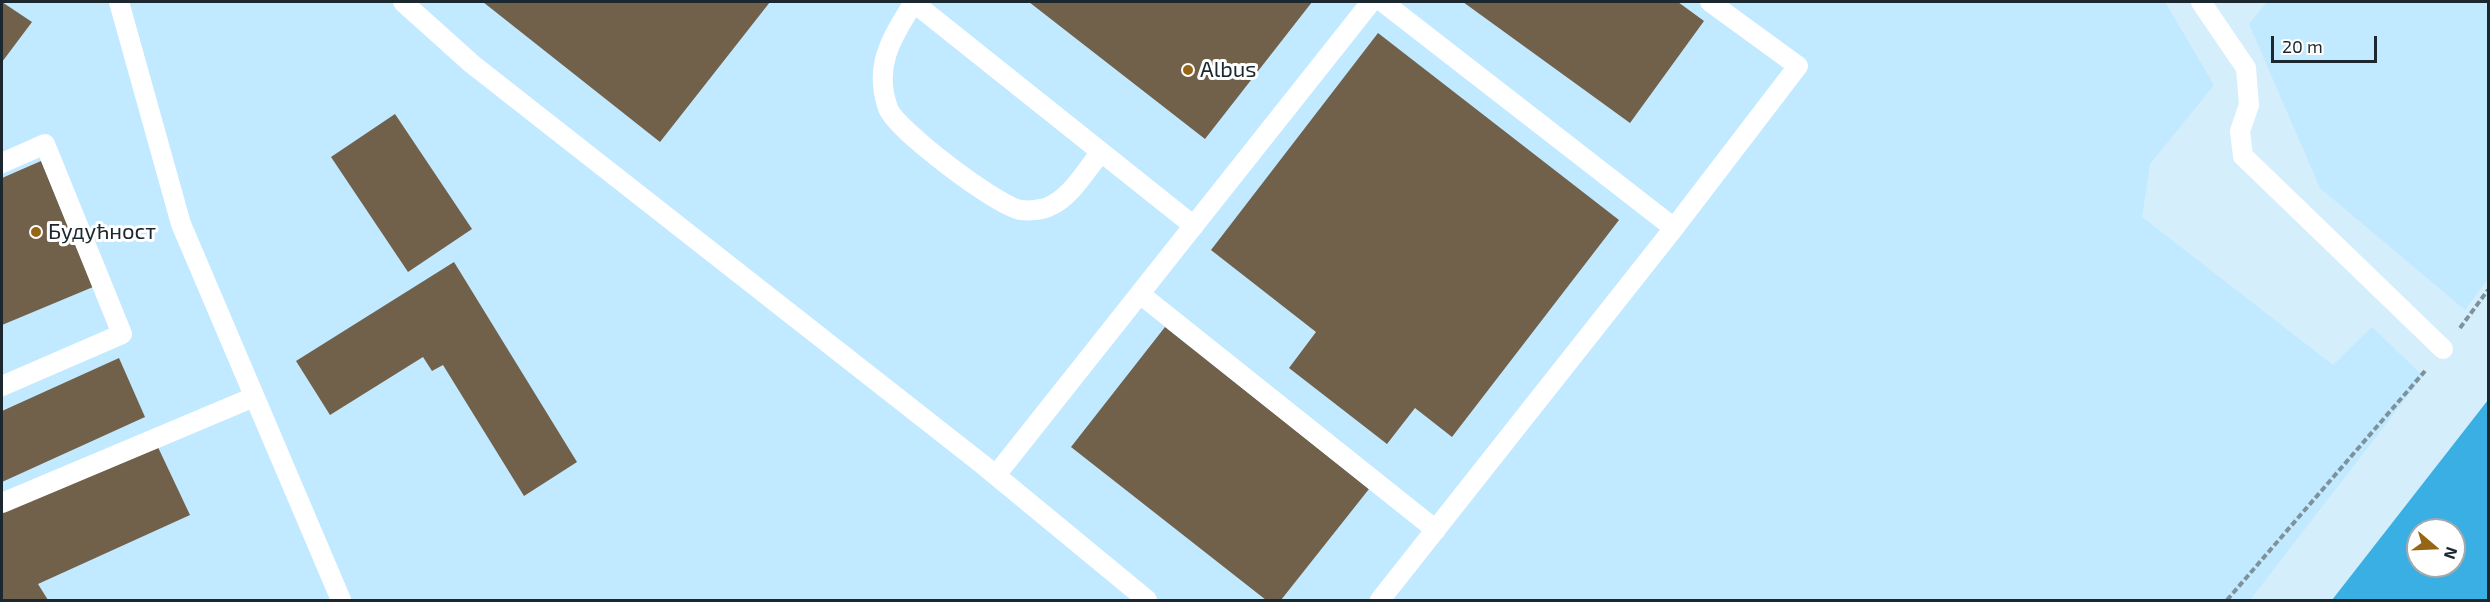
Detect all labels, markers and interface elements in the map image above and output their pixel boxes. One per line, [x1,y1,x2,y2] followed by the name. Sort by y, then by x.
[2274,24,2380,62] scale bar
[2282,35,2323,57] text: 20 m
[1200,57,1256,83] place label: Albus
[1181,63,1195,77] marker: Albus
[48,219,156,245] place label: Будућност
[29,225,43,239] marker: Будућност
[2406,518,2466,578] north arrow
[2441,545,2462,562] text: N

